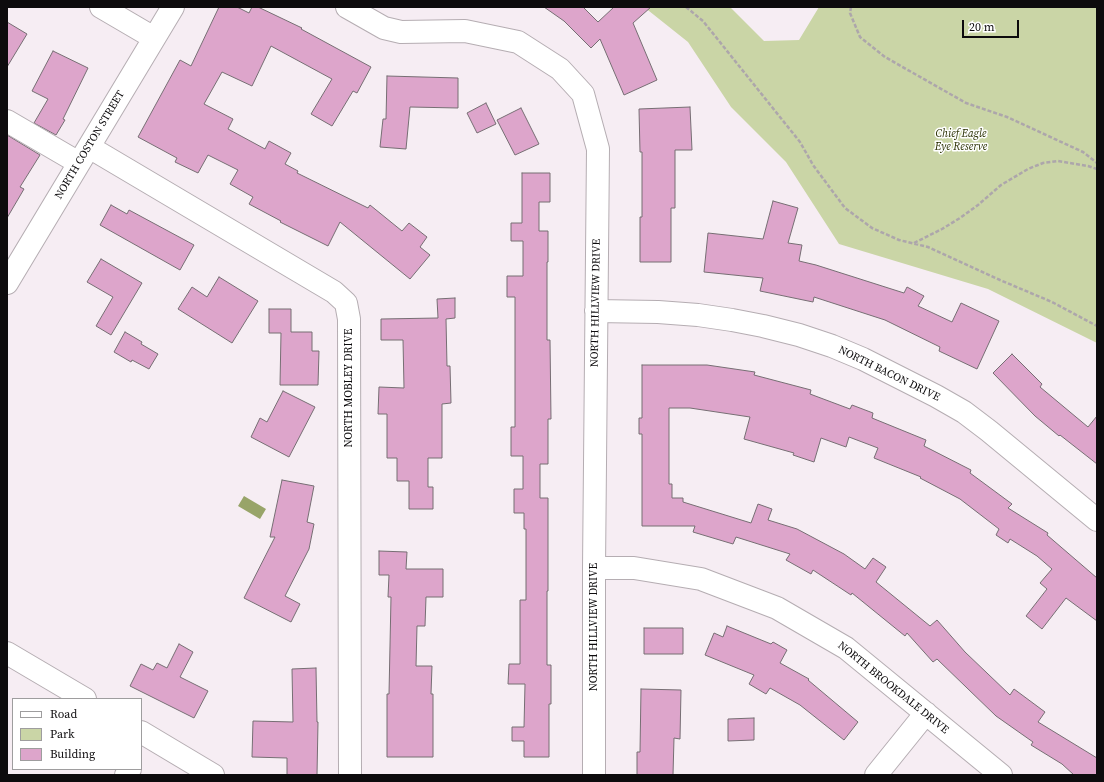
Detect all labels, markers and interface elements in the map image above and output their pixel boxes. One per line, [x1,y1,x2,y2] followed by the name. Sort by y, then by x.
[964,12,1021,38] scale bar
[969,19,995,35] text: 20 m
[52,88,128,202] street label: NORTH COSTON STREET
[935,127,987,153] park label: Chief Eagle Eye Reserve
[588,239,604,367] street label: NORTH HILLVIEW DRIVE
[342,328,356,448] street label: NORTH MOBLEY DRIVE
[836,344,942,404] street label: NORTH BACON DRIVE
[587,563,601,691] street label: NORTH HILLVIEW DRIVE
[835,639,951,737] street label: NORTH BROOKDALE DRIVE
[12,698,142,770] legend
[50,706,77,722] text: Road
[50,726,75,742] text: Park
[50,746,95,762] text: Building

